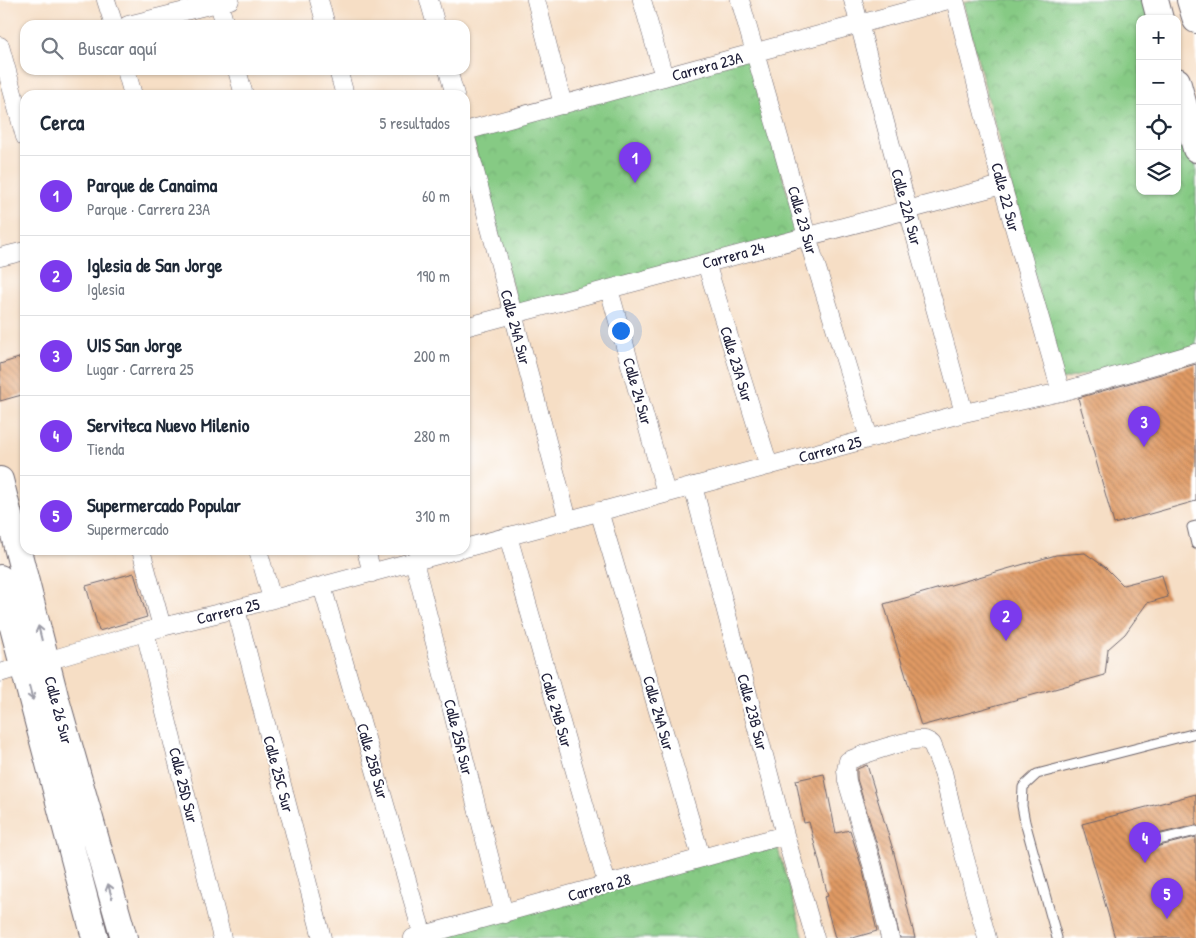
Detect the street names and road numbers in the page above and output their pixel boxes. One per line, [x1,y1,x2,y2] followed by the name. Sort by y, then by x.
[669,46,745,86] street label: Carrera 23A
[986,160,1026,234] street label: Calle 22 Sur
[886,166,928,248] street label: Calle 22A Sur
[783,183,823,257] street label: Calle 23 Sur
[700,236,766,274] street label: Carrera 24
[495,287,537,367] street label: Calle 24A Sur
[715,323,759,405] street label: Calle 23A Sur
[618,355,658,427] street label: Calle 24 Sur
[796,430,864,468] street label: Carrera 25
[194,593,262,629] street label: Carrera 25
[536,670,578,750] street label: Calle 24B Sur
[732,671,774,753] street label: Calle 23B Sur
[638,673,680,753] street label: Calle 24A Sur
[39,674,79,746] street label: Calle 26 Sur
[439,697,479,777] street label: Calle 25A Sur
[352,721,394,801] street label: Calle 25B Sur
[258,733,300,815] street label: Calle 25C Sur
[164,745,204,825] street label: Calle 25D Sur
[565,868,633,906] street label: Carrera 28

